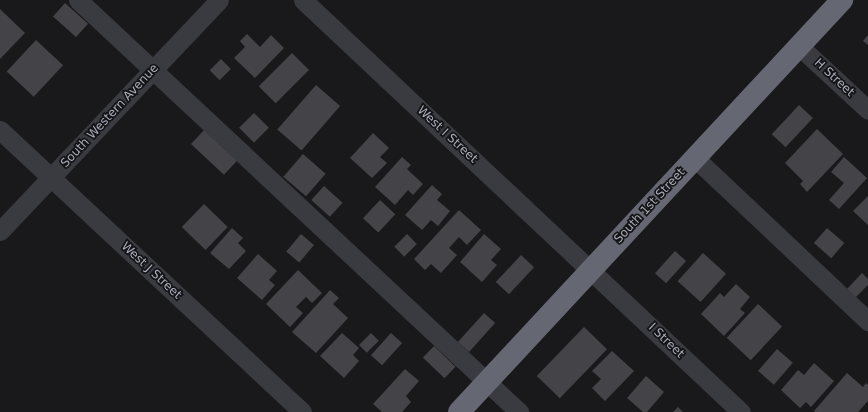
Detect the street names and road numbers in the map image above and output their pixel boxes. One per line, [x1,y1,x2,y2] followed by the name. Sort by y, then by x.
[811,56,857,100] street label: H Street
[58,61,162,171] street label: South Western Avenue
[414,103,480,167] street label: West I Street
[611,165,689,247] street label: South 1st Street
[118,239,184,303] street label: West J Street
[645,321,687,361] street label: I Street

